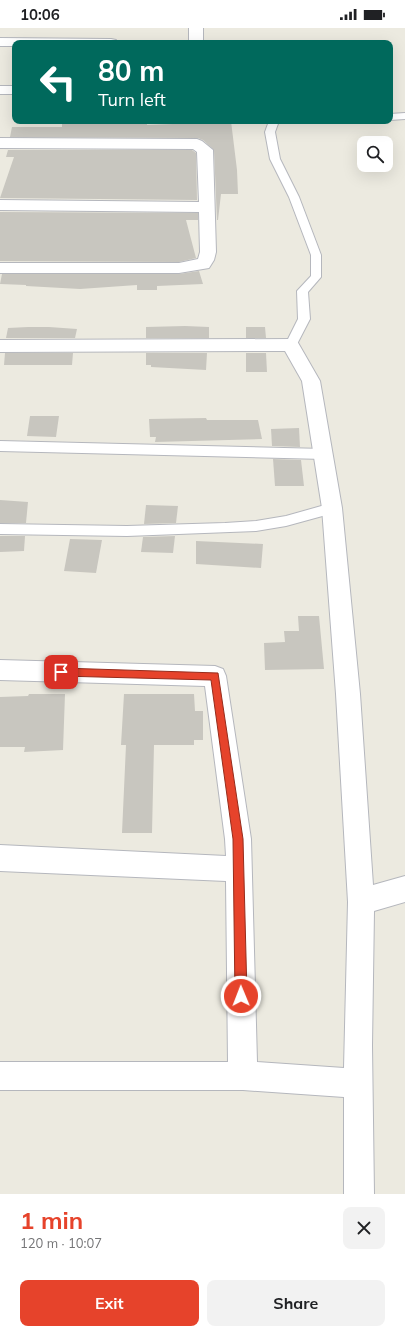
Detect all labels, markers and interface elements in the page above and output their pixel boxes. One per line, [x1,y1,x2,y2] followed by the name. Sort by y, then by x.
[20,5,60,24] text: 10:06
[98,53,164,88] text: 80 m
[32,56,84,108] icon: left
[98,88,166,111] text: Turn left
[357,136,393,172] map controls
[357,136,393,172] button: search
[44,655,78,689] pin
[50,661,72,683] icon: arrive
[220,975,262,1017] position arrow
[20,1205,83,1235] text: 1 min
[343,1207,385,1249] button: close
[20,1235,102,1251] text: 120 m · 10:07
[20,1280,199,1326] button: Exit
[207,1280,385,1326] button: Share

